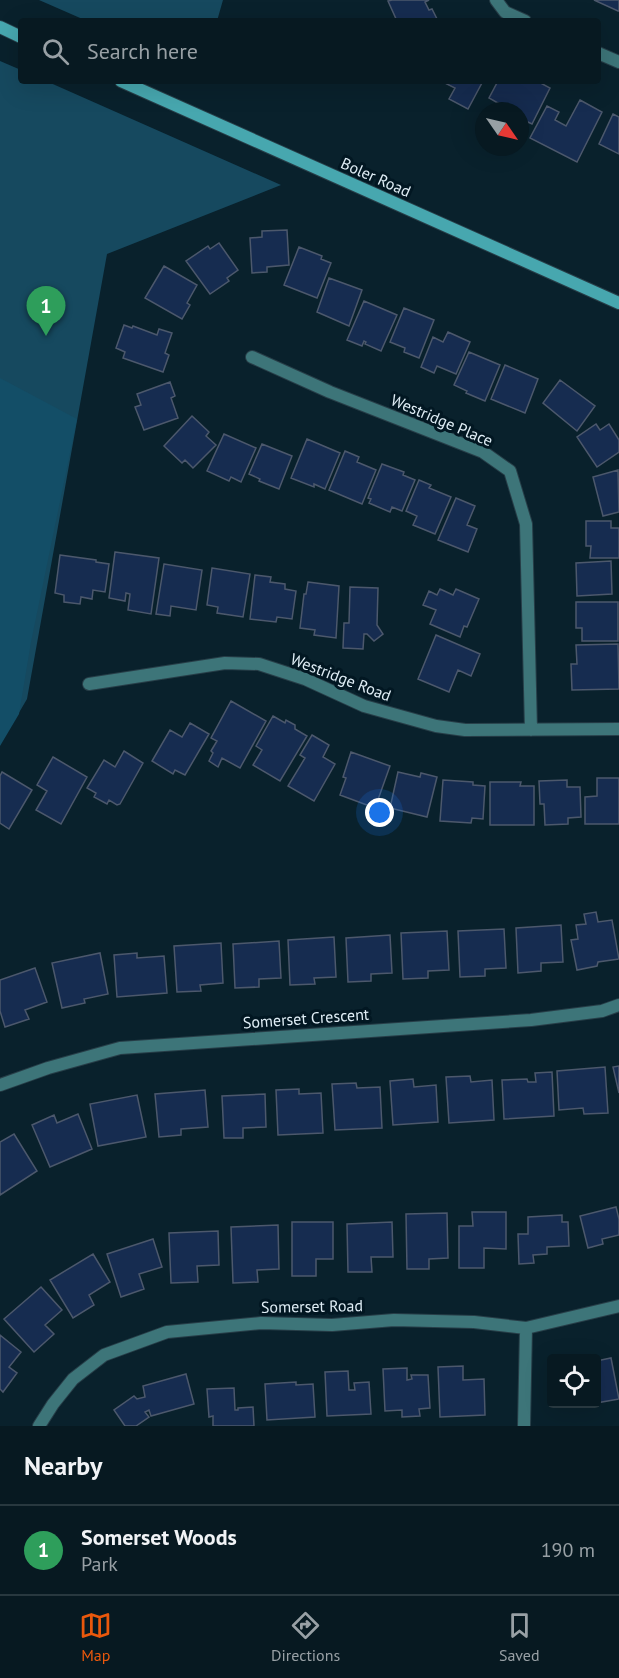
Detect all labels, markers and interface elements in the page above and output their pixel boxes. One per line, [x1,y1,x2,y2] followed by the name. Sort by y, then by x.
[18,18,601,84] search box
[39,35,72,68] icon: search
[87,37,198,65] text: Search here
[475,102,529,156] north arrow
[338,153,414,201] street label: Boler Road
[26,286,66,336] pin: 1
[388,390,496,450] street label: Westridge Place
[288,649,394,705] street label: Westridge Road
[365,798,394,827] your location
[242,1004,370,1032] street label: Somerset Crescent
[261,1295,363,1317] street label: Somerset Road
[547,1354,601,1408] map controls
[547,1354,601,1408] button: locate
[24,1449,102,1482] text: Nearby
[81,1523,237,1551] text: Somerset Woods
[38,1537,49,1563] text: 1
[541,1537,595,1563] text: 190 m
[81,1551,118,1577] text: Park
[79,1609,112,1665] tab: Map
[271,1609,340,1665] tab: Directions
[499,1609,540,1665] tab: Saved

